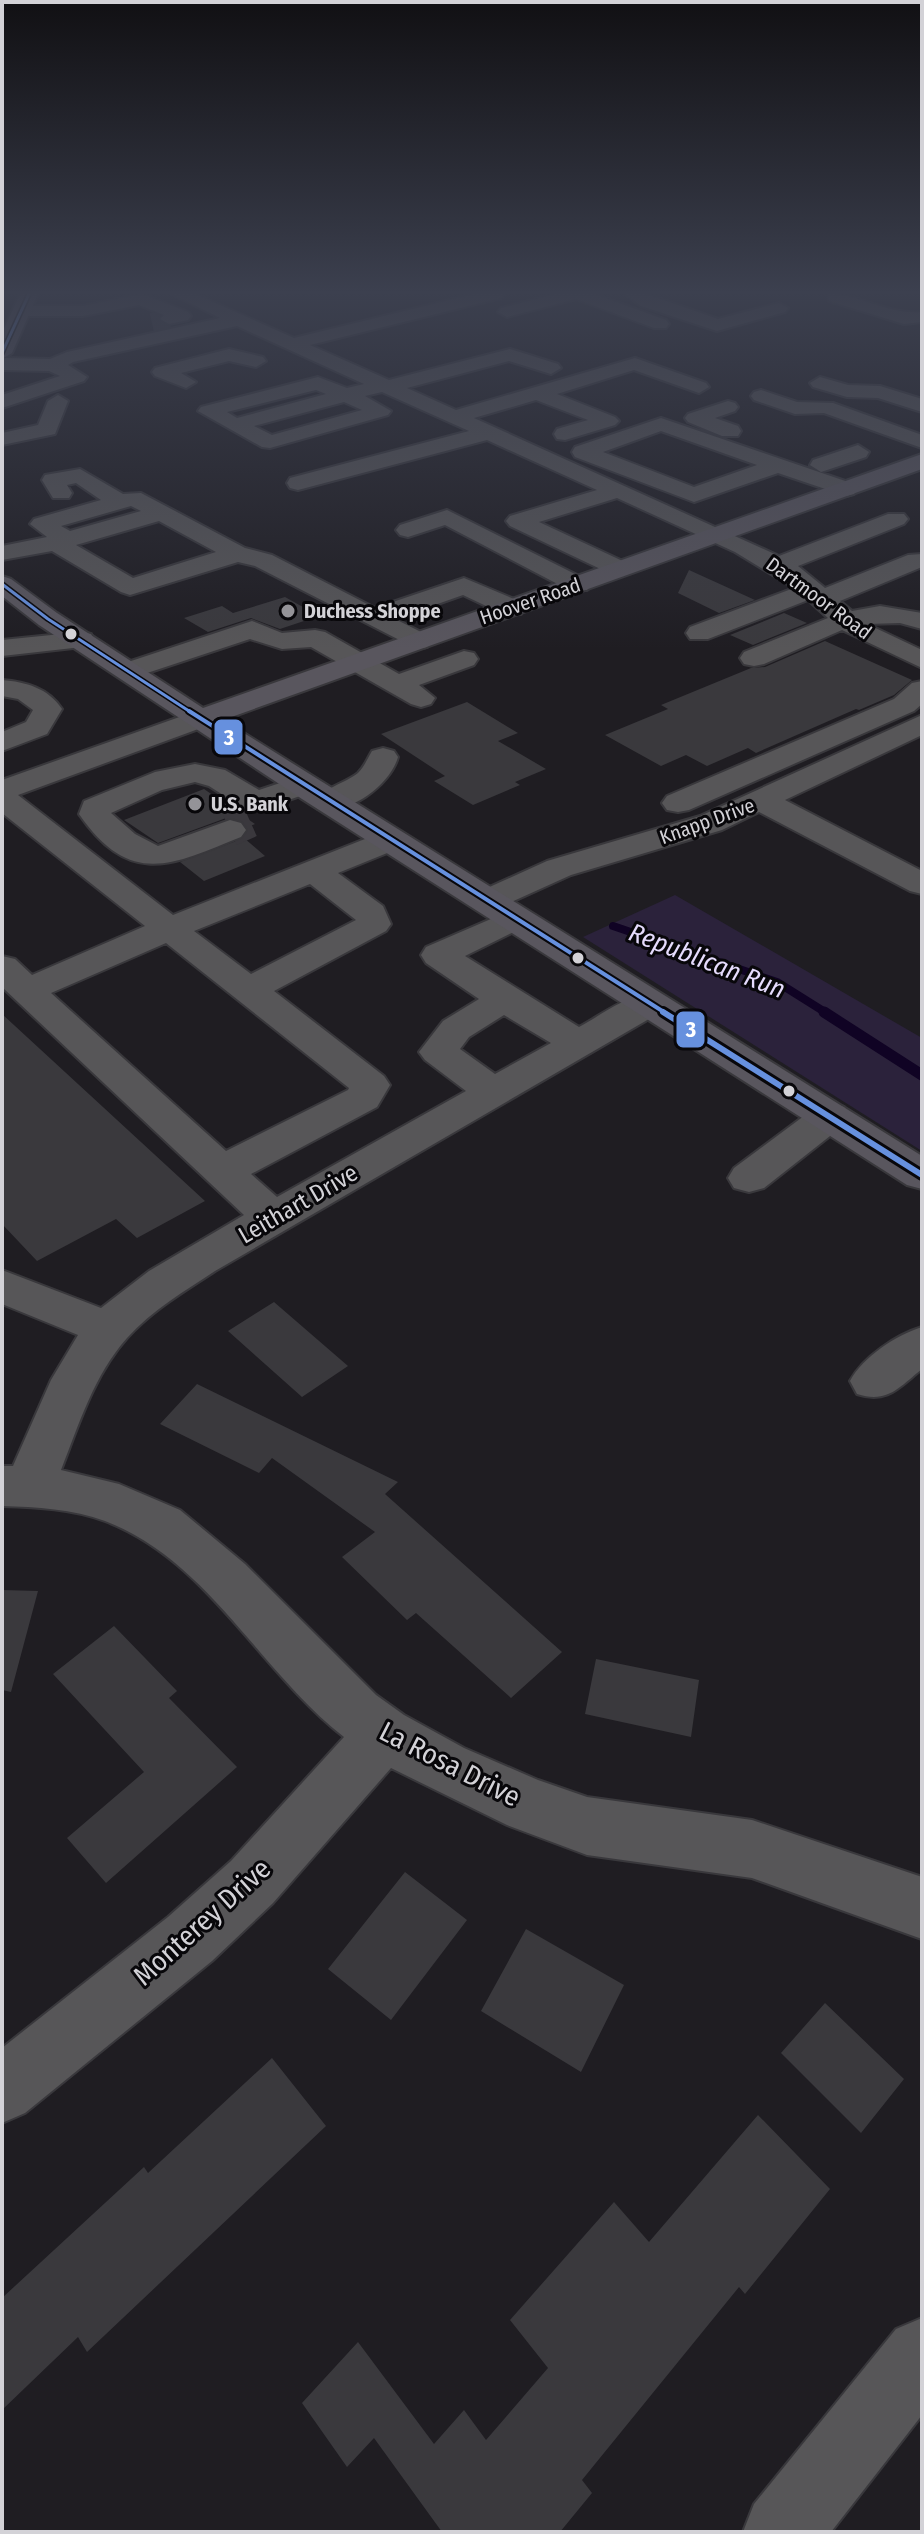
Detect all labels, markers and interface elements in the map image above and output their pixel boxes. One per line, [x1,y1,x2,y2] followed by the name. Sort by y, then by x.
[762,552,876,644] street label: Dartmoor Road
[476,573,584,629] street label: Hoover Road
[304,599,441,623] place label: Duchess Shoppe
[279,602,297,620] marker: Duchess Shoppe
[63,626,79,642] unlabelled marker
[213,718,244,756] line badge: 3
[223,724,234,751] text: 3
[211,792,289,816] place label: U.S. Bank
[656,793,758,849] street label: Knapp Drive
[186,795,204,813] marker: U.S. Bank
[624,917,790,1005] water label: Republican Run
[570,950,586,966] unlabelled marker
[675,1010,706,1049] line badge: 3
[685,1016,696,1043] text: 3
[781,1083,797,1099] unlabelled marker
[233,1159,363,1249] street label: Leithart Drive
[374,1714,526,1814] street label: La Rosa Drive
[127,1852,277,1992] street label: Monterey Drive

